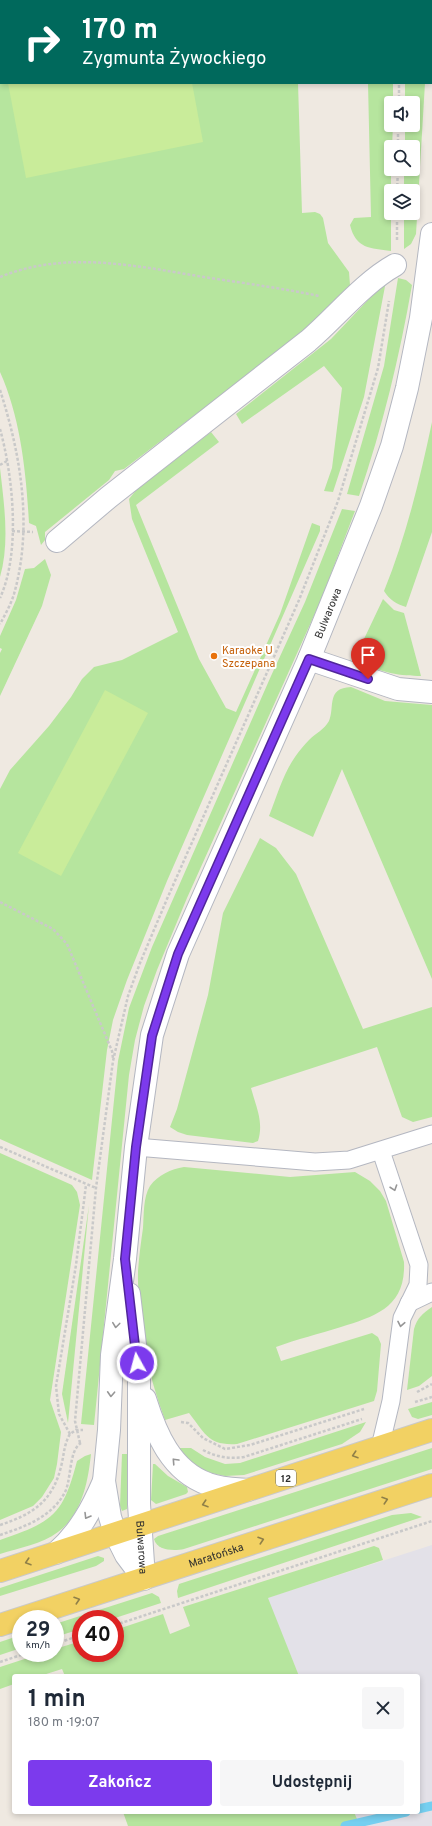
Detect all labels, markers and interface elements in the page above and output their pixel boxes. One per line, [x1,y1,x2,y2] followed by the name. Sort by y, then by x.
[82,13,158,49] text: 170 m
[16,16,68,68] icon: right
[82,48,266,71] text: Zygmunta Żywockiego
[384,96,420,220] map controls
[384,96,420,132] button: sound
[384,140,420,176] button: search
[384,184,420,220] button: layers
[312,586,345,641] street label: Bulwarowa
[351,638,385,679] pin
[222,644,275,671] place label: Karaoke U Szczepana
[357,644,379,666] icon: arrive
[209,651,219,661] marker: Karaoke U Szczepana
[389,1184,398,1191] one-way arrow
[397,1321,406,1327] one-way arrow
[112,1322,121,1328] one-way arrow
[116,1342,158,1384] position arrow
[106,1391,115,1397] one-way arrow
[352,1451,359,1459] one-way arrow
[172,1458,180,1466] one-way arrow
[276,1470,296,1486] road number: 12
[381,1496,388,1505] one-way arrow
[201,1499,208,1508] one-way arrow
[85,1512,92,1519] one-way arrow
[132,1520,150,1575] street label: Bulwarowa
[257,1537,264,1545] one-way arrow
[187,1540,246,1571] street label: Maratońska
[24,1557,31,1566] one-way arrow
[73,1597,80,1605] one-way arrow
[72,1610,124,1662] speed limit sign: 40
[26,1618,50,1644] text: 29
[26,1639,50,1652] text: km/h
[28,1685,86,1715] text: 1 min
[362,1687,404,1729] button: close
[28,1715,99,1731] text: 180 m · 19:07
[28,1760,212,1806] button: Zakończ
[220,1760,404,1806] button: Udostępnij

